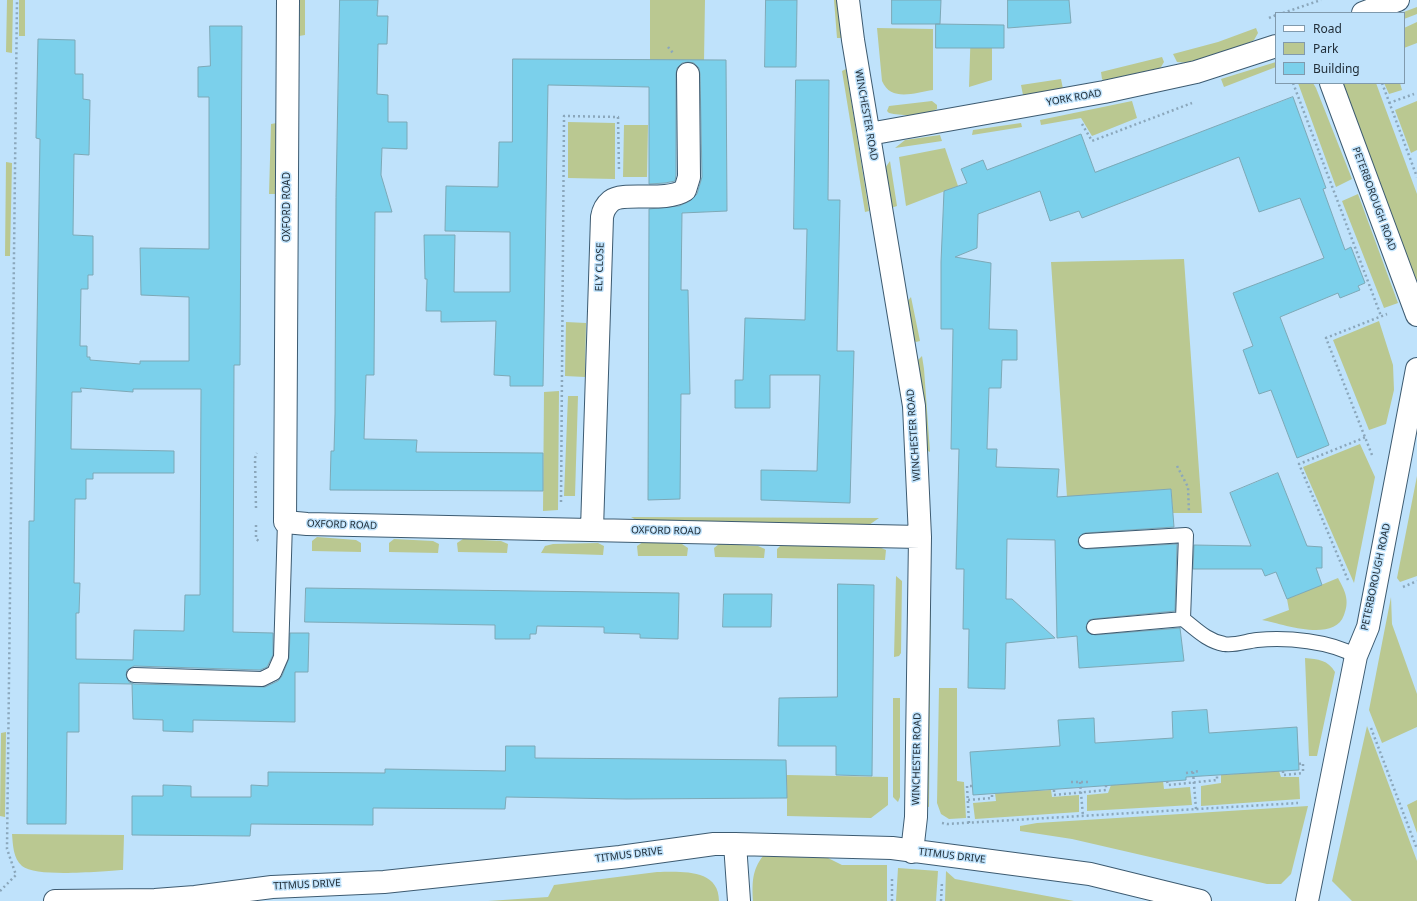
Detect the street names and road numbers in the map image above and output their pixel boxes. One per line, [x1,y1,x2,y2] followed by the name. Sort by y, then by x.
[852,68,880,162] street label: WINCHESTER ROAD
[1045,87,1103,109] street label: YORK ROAD
[1350,146,1398,252] street label: PETERBOROUGH ROAD
[281,172,293,242] street label: OXFORD ROAD
[593,242,607,292] street label: ELY CLOSE
[905,388,923,482] street label: WINCHESTER ROAD
[307,518,377,532] street label: OXFORD ROAD
[1359,522,1393,632] street label: PETERBOROUGH ROAD
[631,524,701,538] street label: OXFORD ROAD
[910,713,924,805] street label: WINCHESTER ROAD
[595,845,663,865] street label: TITMUS DRIVE
[918,846,986,866] street label: TITMUS DRIVE
[273,877,341,893] street label: TITMUS DRIVE

